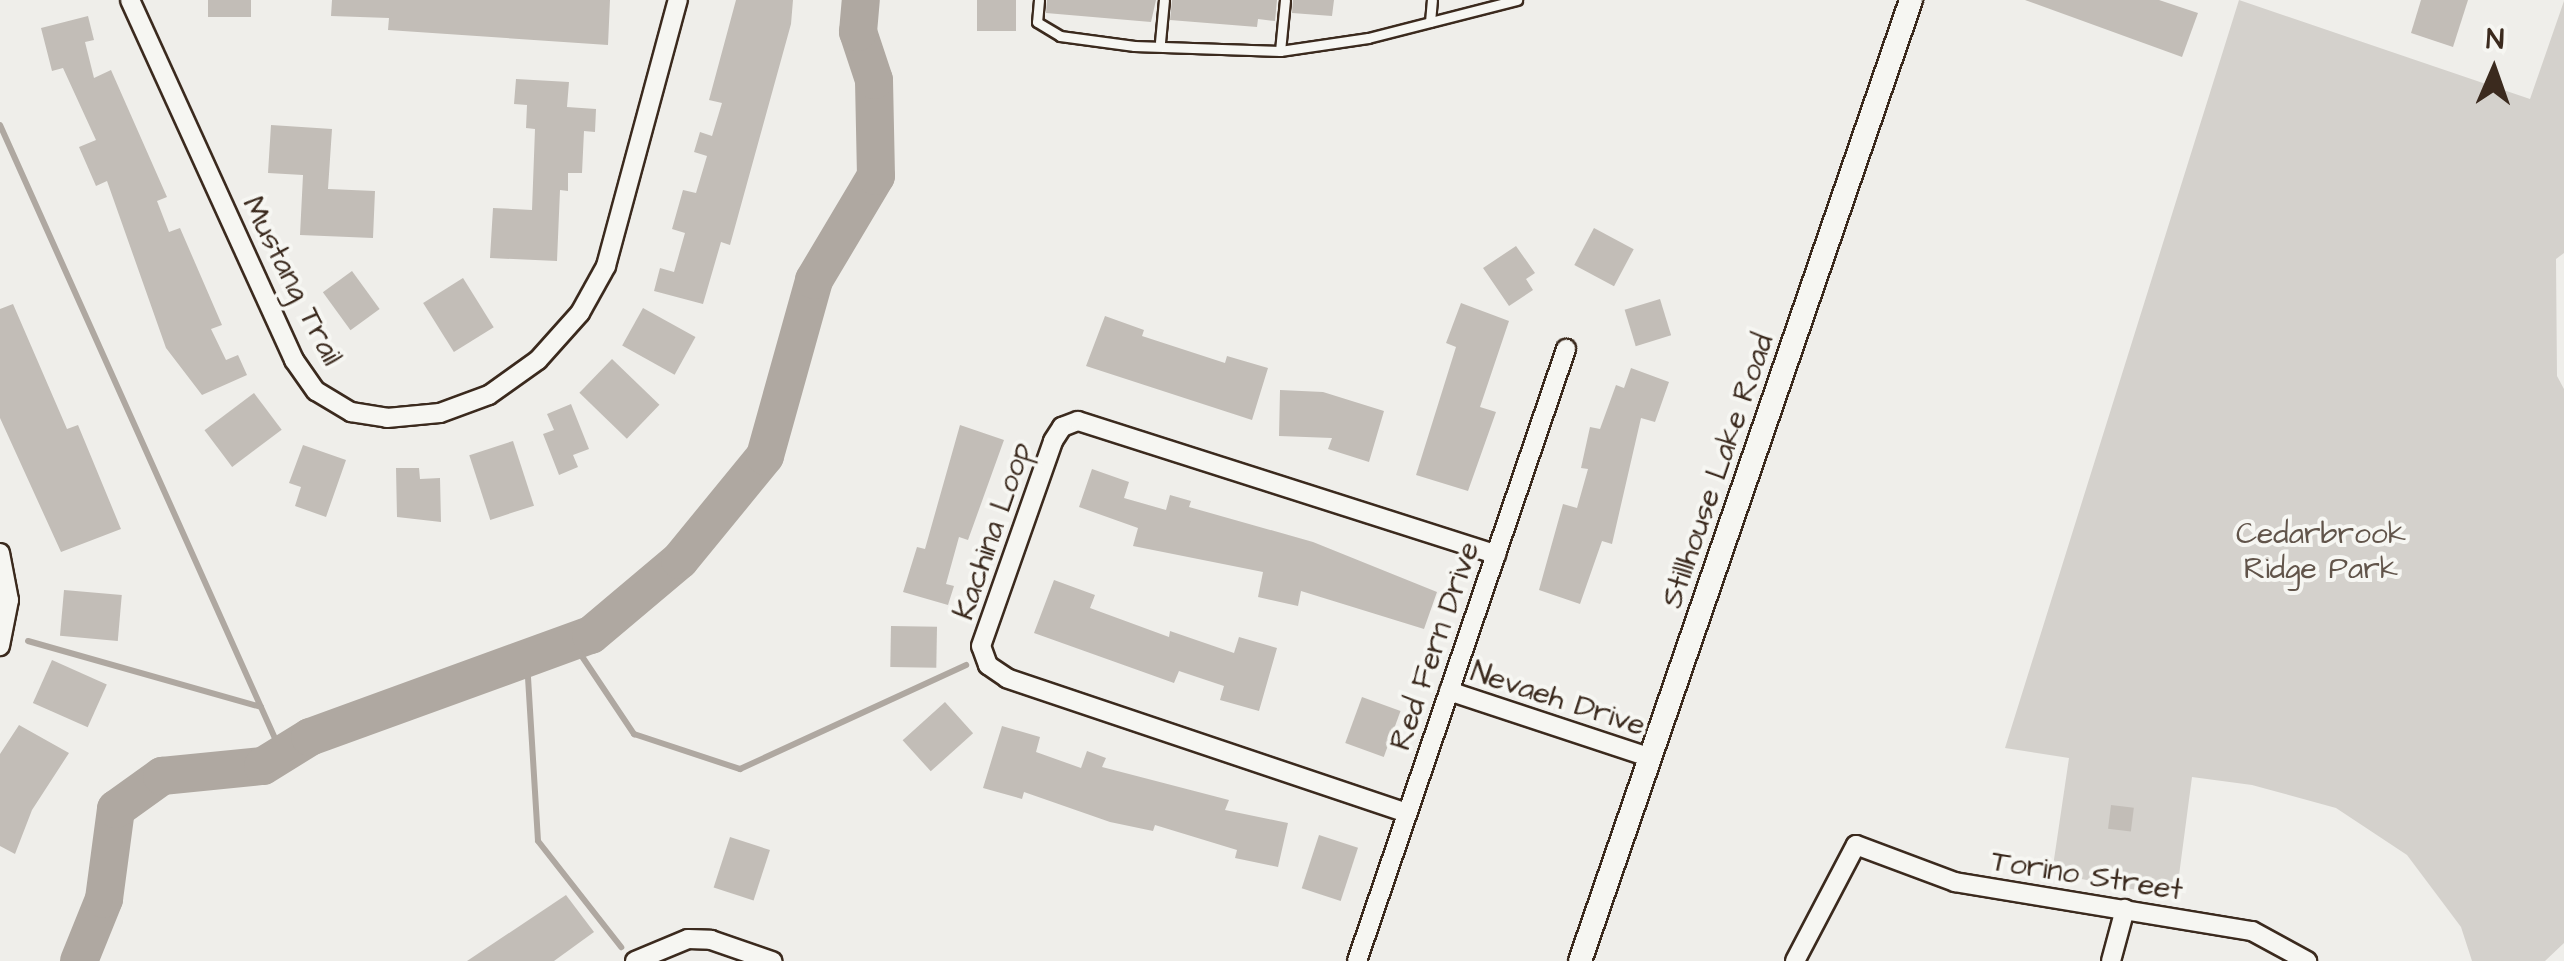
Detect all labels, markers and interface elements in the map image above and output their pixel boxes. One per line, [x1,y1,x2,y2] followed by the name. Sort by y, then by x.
[2444,20,2544,120] north arrow
[2486,20,2505,59] text: N
[234,191,350,371] street label: Mustang Trail
[1654,329,1782,613] street label: Stillhouse Lake Road
[946,438,1040,624] street label: Kachina Loop
[2236,516,2406,586] park label: Cedarbrook Ridge Park
[1383,537,1487,755] street label: Red Fern Drive
[1466,654,1650,744] street label: Nevaeh Drive
[1989,843,2185,909] street label: Torino Street

